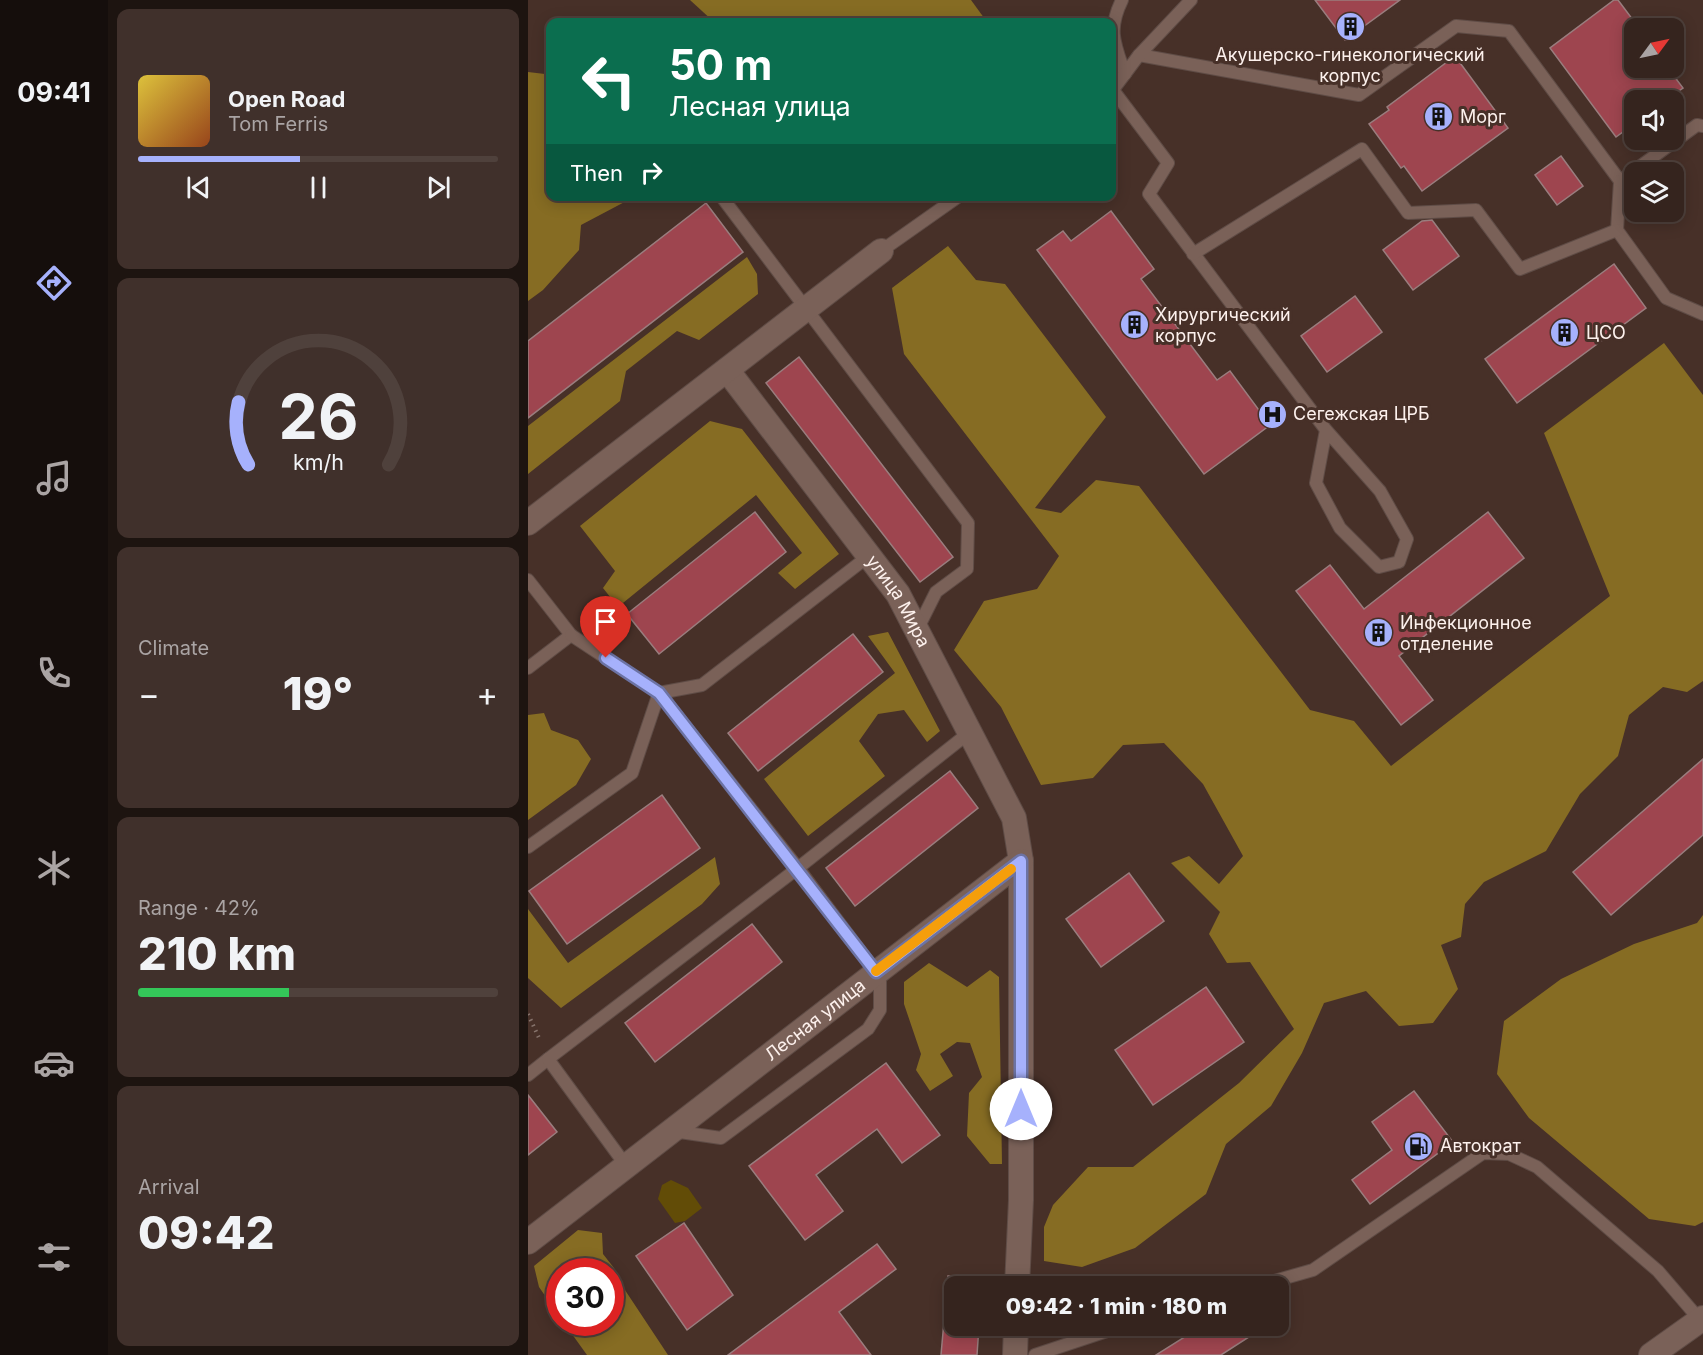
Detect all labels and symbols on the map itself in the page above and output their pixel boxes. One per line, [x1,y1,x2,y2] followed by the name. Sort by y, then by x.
[1334,10,1366,42] building icon: Акушерско-гинекологический корпус
[1624,18,1684,78] north arrow
[1215,44,1485,86] place label: Акушерско-гинекологический корпус
[1423,101,1455,133] building icon: Морг
[1460,106,1506,127] place label: Морг
[1155,304,1291,346] place label: Хирургический корпус
[1118,309,1150,341] building icon: Хирургический корпус
[1549,317,1581,349] building icon: ЦСО
[1586,322,1626,343] place label: ЦСО
[1256,398,1288,430] hospital icon: Сегежская ЦРБ
[1293,403,1430,424] place label: Сегежская ЦРБ
[862,551,935,650] street label: улица Мира
[580,596,631,658] pin
[1400,612,1532,654] place label: Инфекционное отделение
[1363,617,1395,649] building icon: Инфекционное отделение
[761,974,869,1065] street label: Лесная улица
[989,1077,1053,1141] position arrow
[1403,1130,1435,1162] fuel station icon: Автократ
[1440,1135,1522,1156] place label: Автократ
[546,1258,624,1336] speed limit sign: 30

